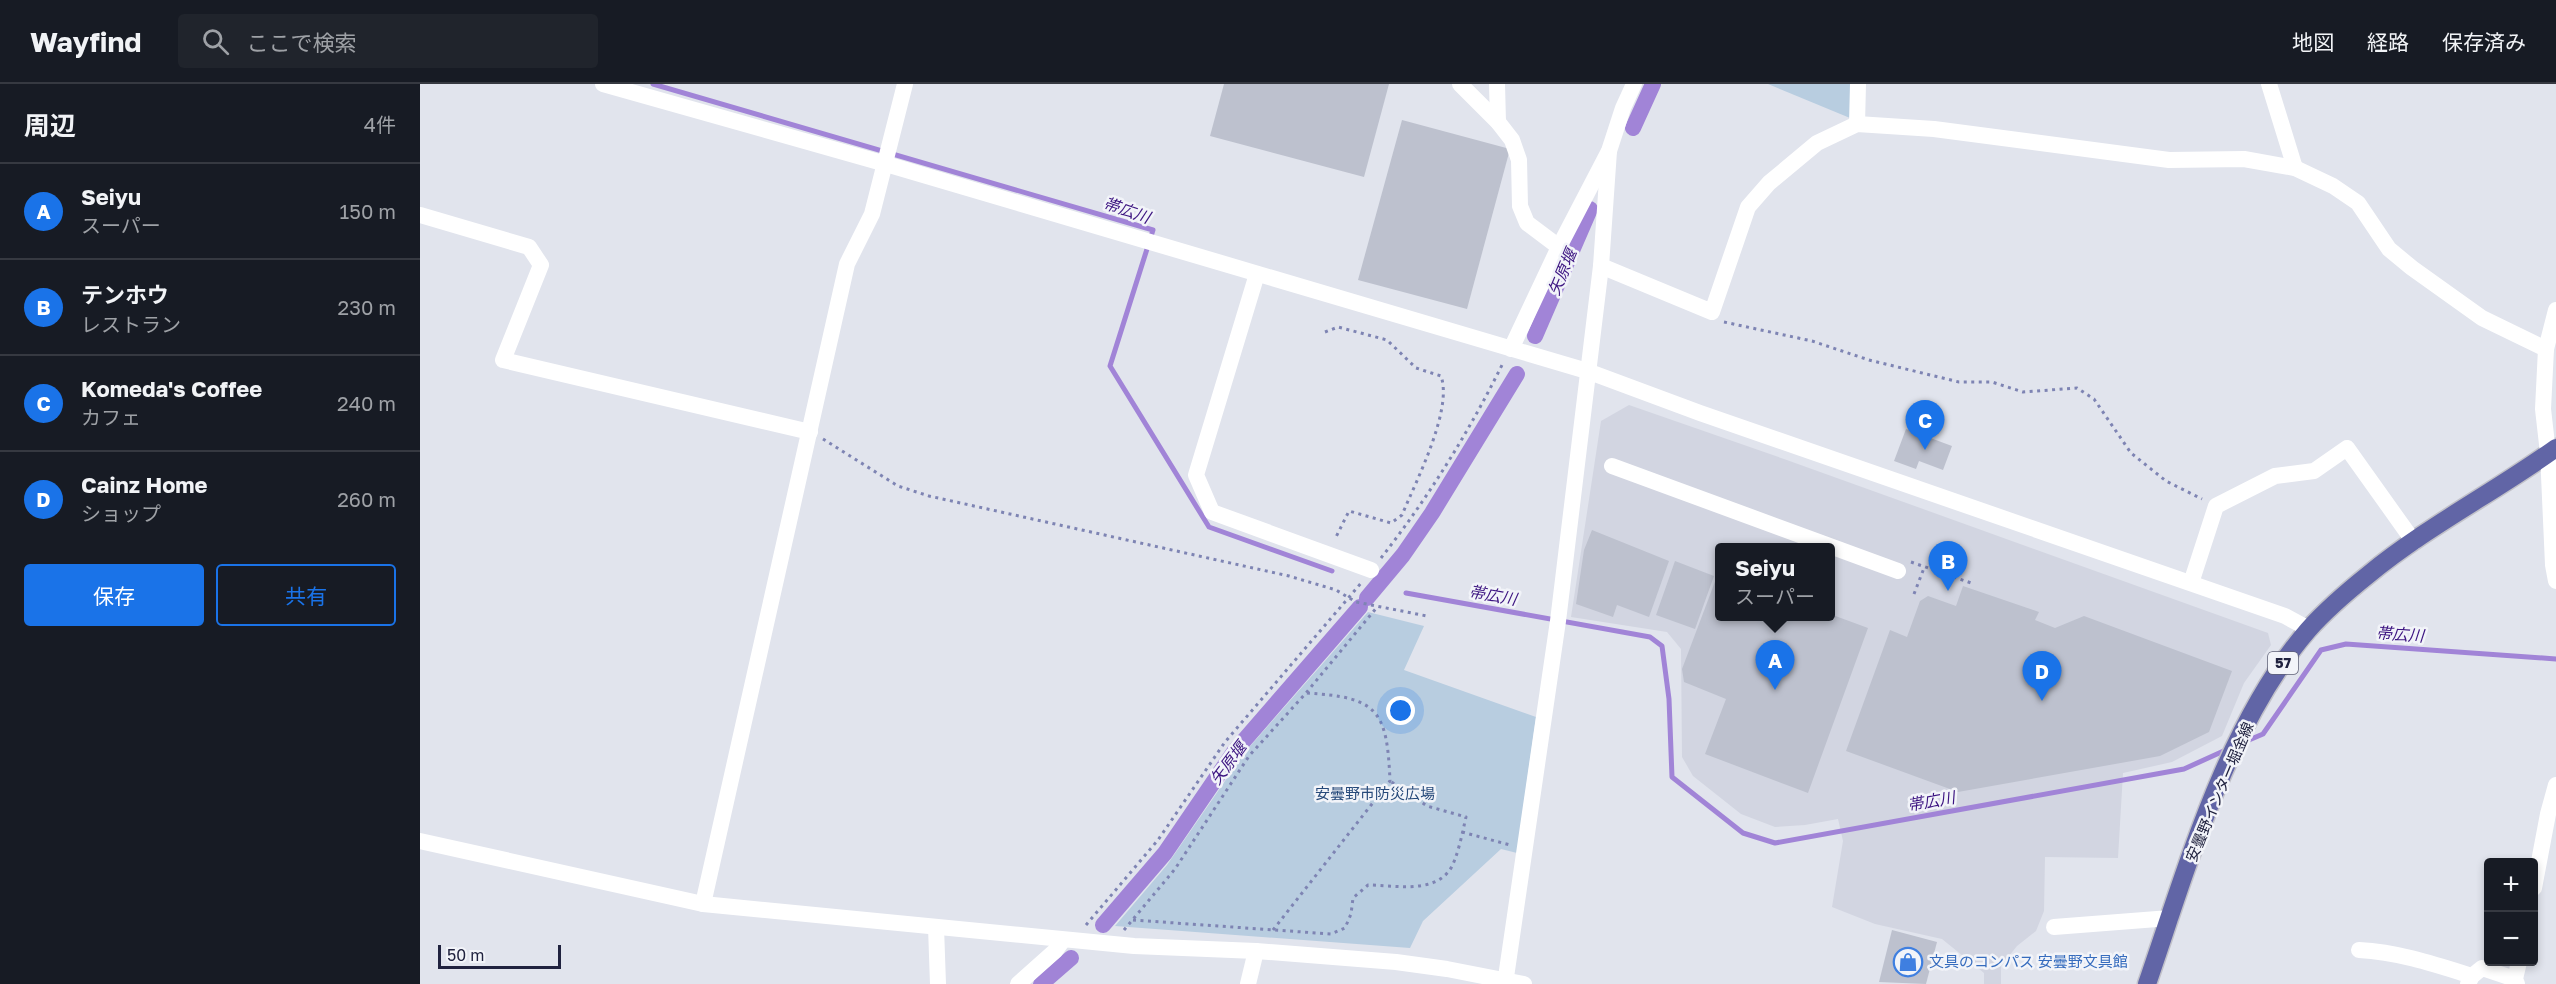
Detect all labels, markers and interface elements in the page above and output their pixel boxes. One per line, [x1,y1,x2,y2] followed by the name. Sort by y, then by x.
[178,14,598,68] search box
[30,25,142,58] text: Wayfind
[199,25,232,58] icon: search
[247,29,357,56] text: ここで検索
[2292,29,2334,55] text: 地図
[2367,29,2409,55] text: 経路
[2442,29,2526,55] text: 保存済み
[24,110,76,141] text: 周辺
[364,112,396,136] text: 4件
[81,183,141,210] text: Seiyu
[1101,193,1155,228] water label: 帯広川
[36,199,51,223] text: A
[340,199,396,223] text: 150 m
[81,213,161,237] text: スーパー
[1543,243,1582,298] water label: 矢原堰
[81,281,169,308] text: テンホウ
[36,295,51,319] text: B
[338,295,396,319] text: 230 m
[81,312,181,336] text: レストラン
[81,375,262,402] text: Komeda's Coffee
[36,391,51,415] text: C
[337,391,396,415] text: 240 m
[1906,400,1944,450] pin: C
[81,405,141,429] text: カフェ
[81,471,208,498] text: Cainz Home
[36,487,51,511] text: D
[337,487,396,511] text: 260 m
[81,501,161,525] text: ショップ
[1928,542,1967,591] pin: B
[1715,543,1835,621] popup
[1735,554,1795,581] text: Seiyu
[24,564,204,626] button: 保存
[216,564,396,626] button: 共有
[1468,581,1520,609] water label: 帯広川
[1735,584,1815,608] text: スーパー
[2375,622,2427,646] water label: 帯広川
[1756,640,1794,690] pin: A
[2022,652,2062,701] pin: D
[2268,652,2298,674] road number: 57
[1386,696,1415,725] your location
[2181,719,2257,864] street label: 安曇野インター堀金線
[1206,735,1252,788] water label: 矢原堰
[1315,784,1435,802] park label: 安曇野市防災広場
[1906,787,1958,815] water label: 帯広川
[2484,858,2538,966] map controls
[2484,858,2538,912] button: +
[2484,912,2538,966] button: −
[438,942,561,970] scale bar
[447,945,484,965] text: 50 m
[1892,946,1924,978] shop icon: 文具のコンパス 安曇野文具館
[1929,952,2128,970] place label: 文具のコンパス 安曇野文具館

